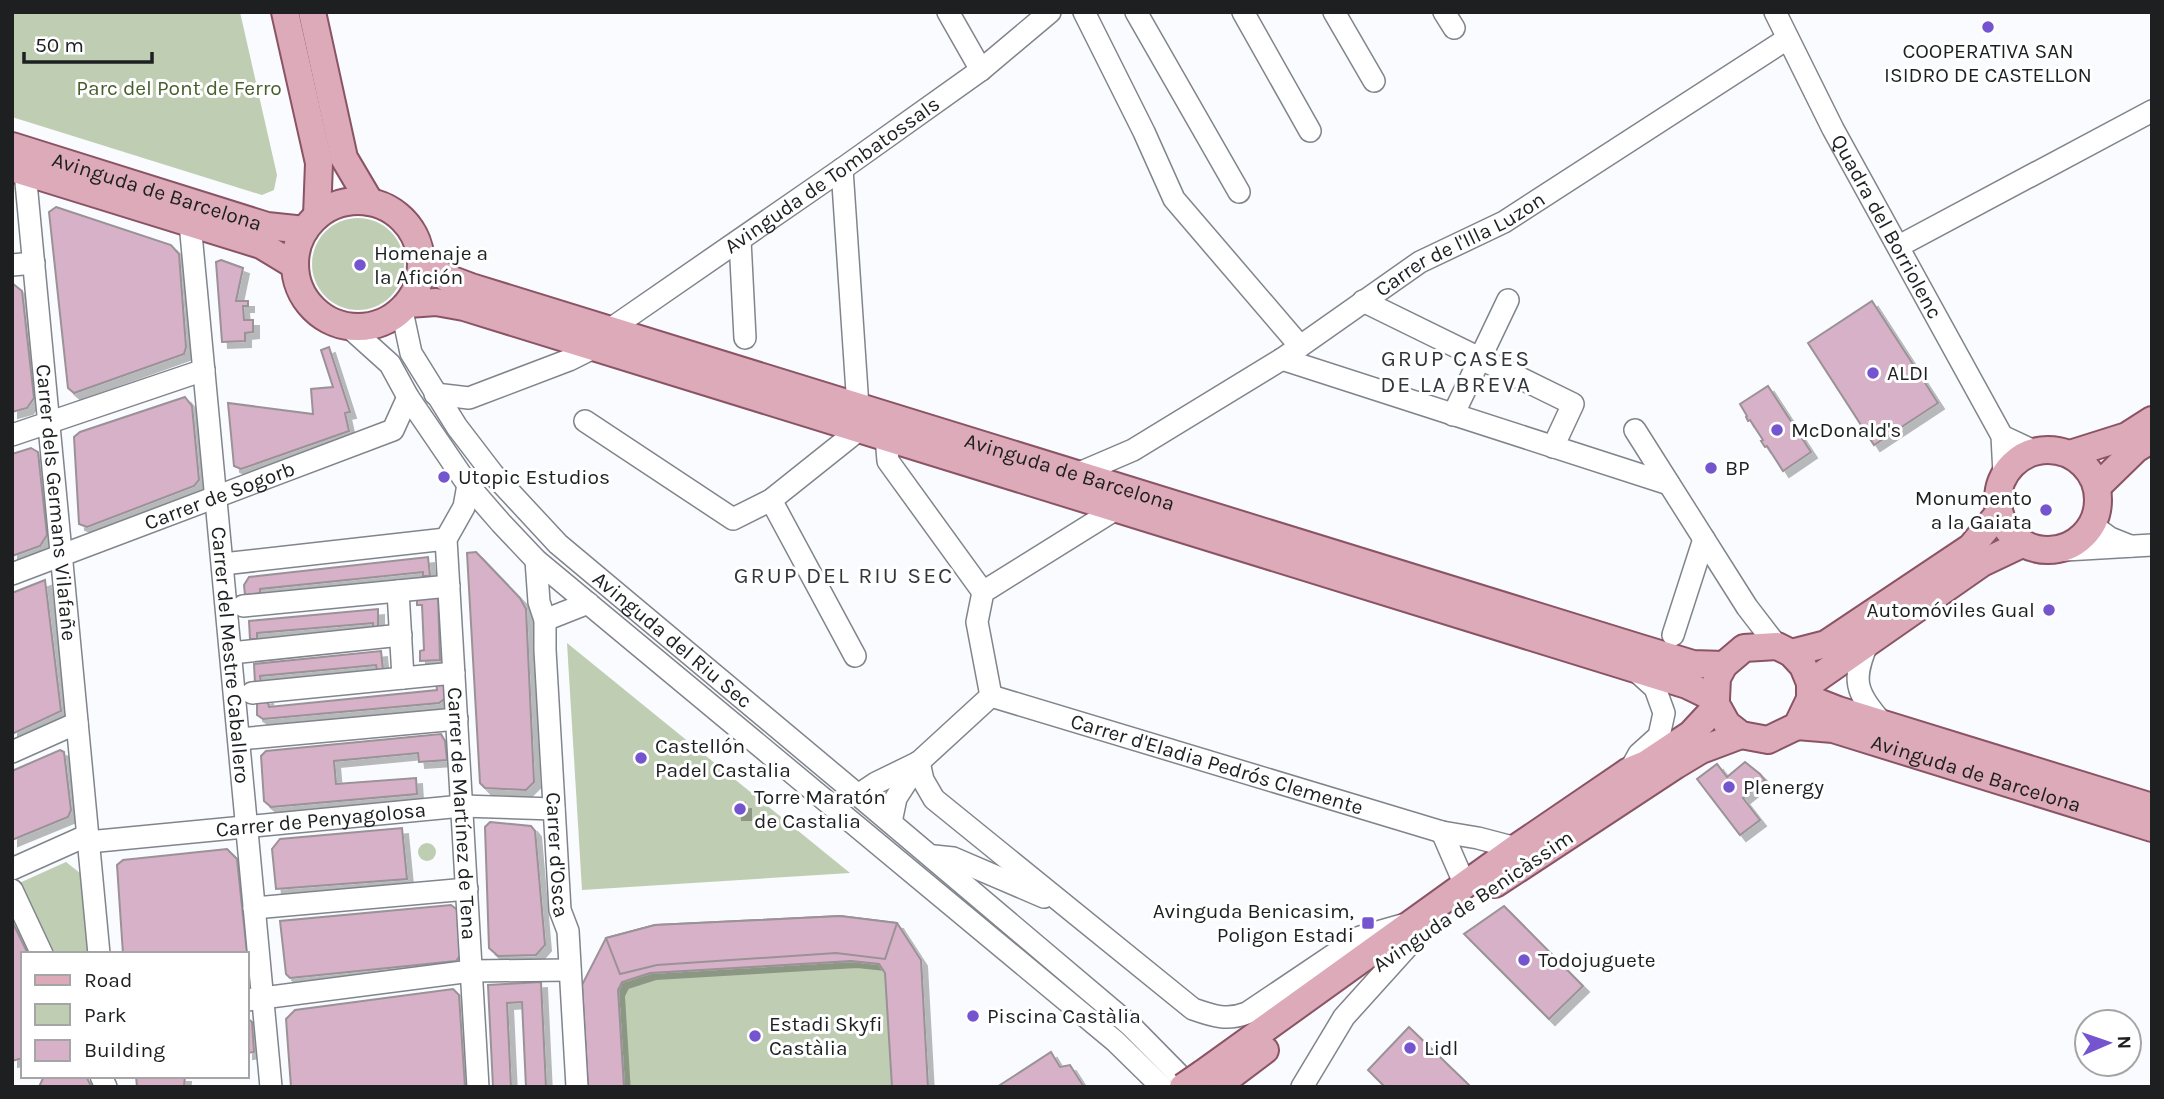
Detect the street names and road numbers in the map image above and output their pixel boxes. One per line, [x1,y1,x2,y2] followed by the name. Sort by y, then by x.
[720,91,944,258] street label: Avinguda de Tombatossals
[1826,130,1947,323] street label: Quadra del Borriolenc
[49,147,265,236] street label: Avinguda de Barcelona
[1371,187,1549,302] street label: Carrer de l'Illa Luzon
[31,363,81,642] street label: Carrer dels Germans Vilafañe
[962,428,1178,516] street label: Avinguda de Barcelona
[141,456,298,535] street label: Carrer de Sogorb
[207,525,255,785] street label: Carrer del Mestre Caballero
[588,566,757,713] street label: Avinguda del Riu Sec
[443,686,481,940] street label: Carrer de Martínez de Tena
[1068,709,1366,820] street label: Carrer d'Eladia Pedrós Clemente
[1868,730,2084,817] street label: Avinguda de Barcelona
[541,791,574,921] street label: Carrer d'Osca
[215,798,427,842] street label: Carrer de Penyagolosa
[1368,825,1578,977] street label: Avinguda de Benicàssim

